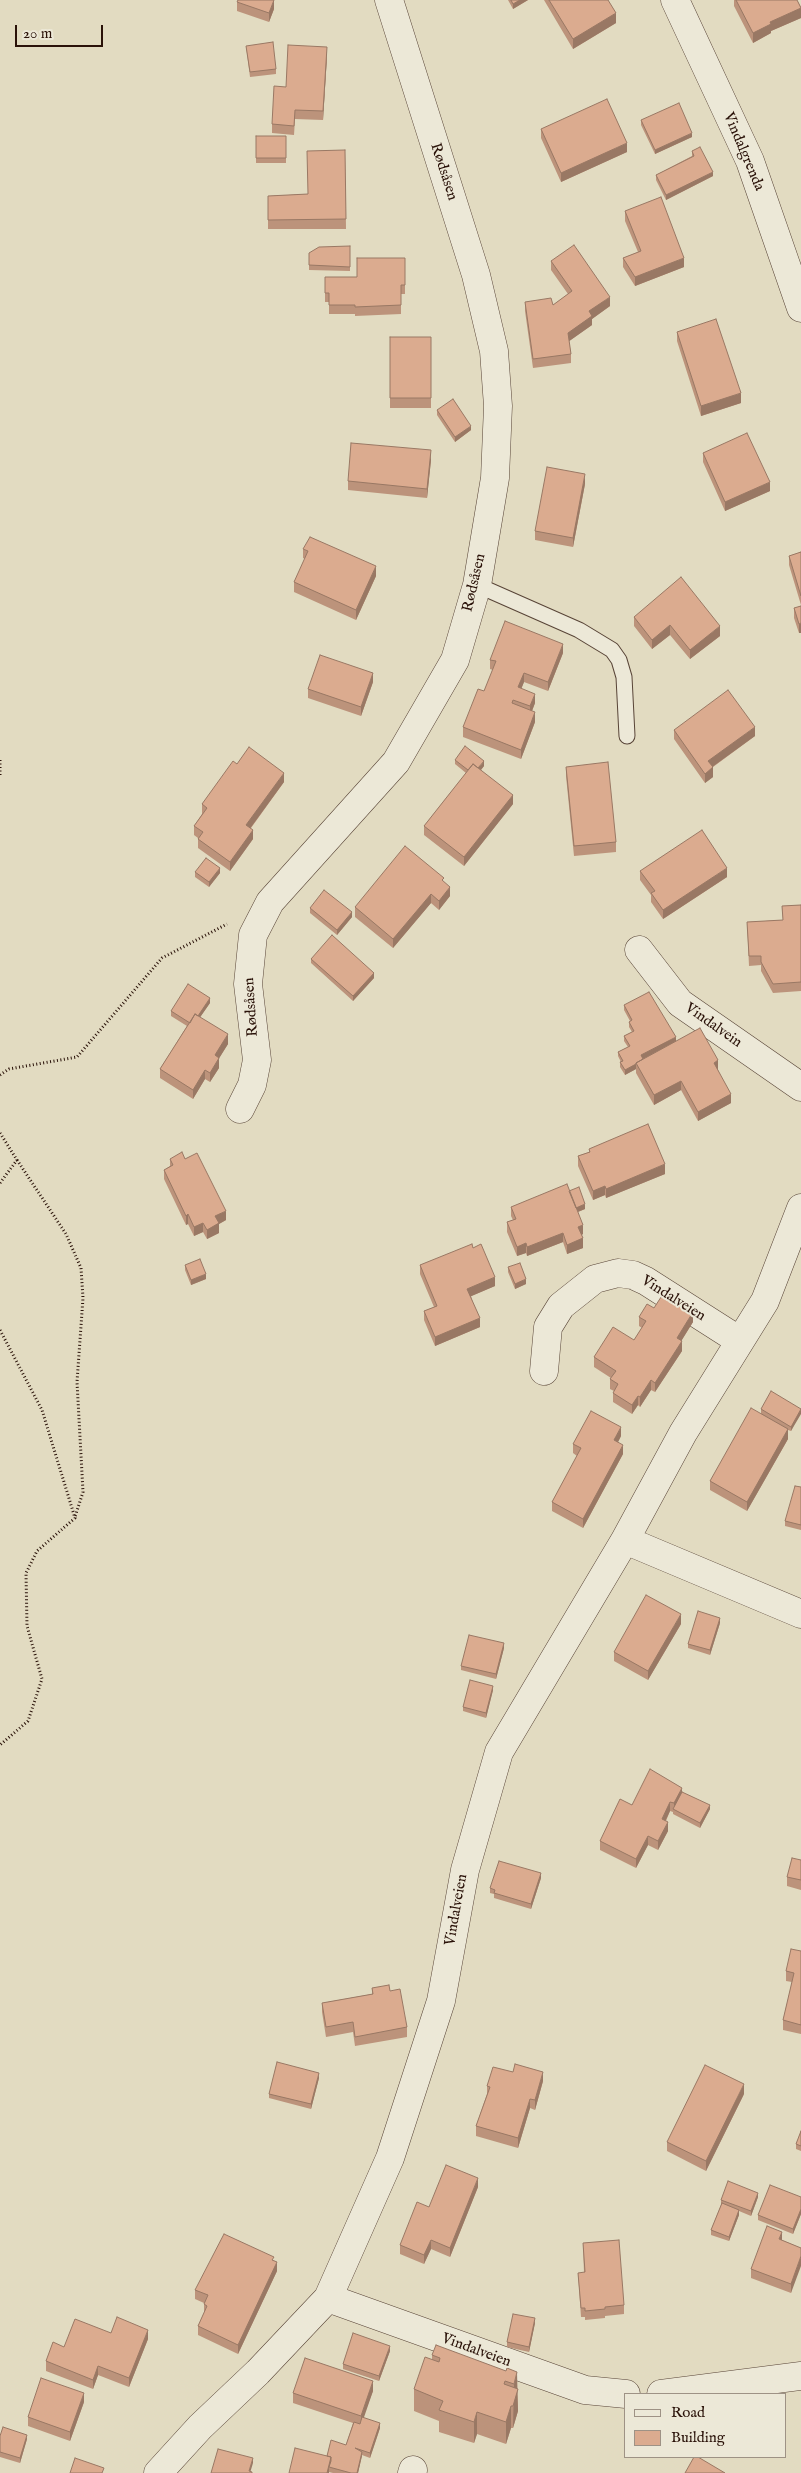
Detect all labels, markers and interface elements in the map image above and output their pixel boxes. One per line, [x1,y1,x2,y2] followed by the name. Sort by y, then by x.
[18,15,105,47] scale bar
[23,24,52,43] text: 20 m
[718,110,768,194] street label: Vindalgrenda
[425,141,461,203] street label: Rødsåsen
[460,552,490,614] street label: Rødsåsen
[241,977,263,1037] street label: Rødsåsen
[681,1000,745,1052] street label: Vindalvein
[637,1272,709,1326] street label: Vindalveien
[442,1873,472,1947] street label: Vindalveien
[439,2330,513,2372] street label: Vindalveien
[624,2393,786,2458] legend
[671,2403,705,2422] text: Road
[671,2428,725,2447] text: Building

